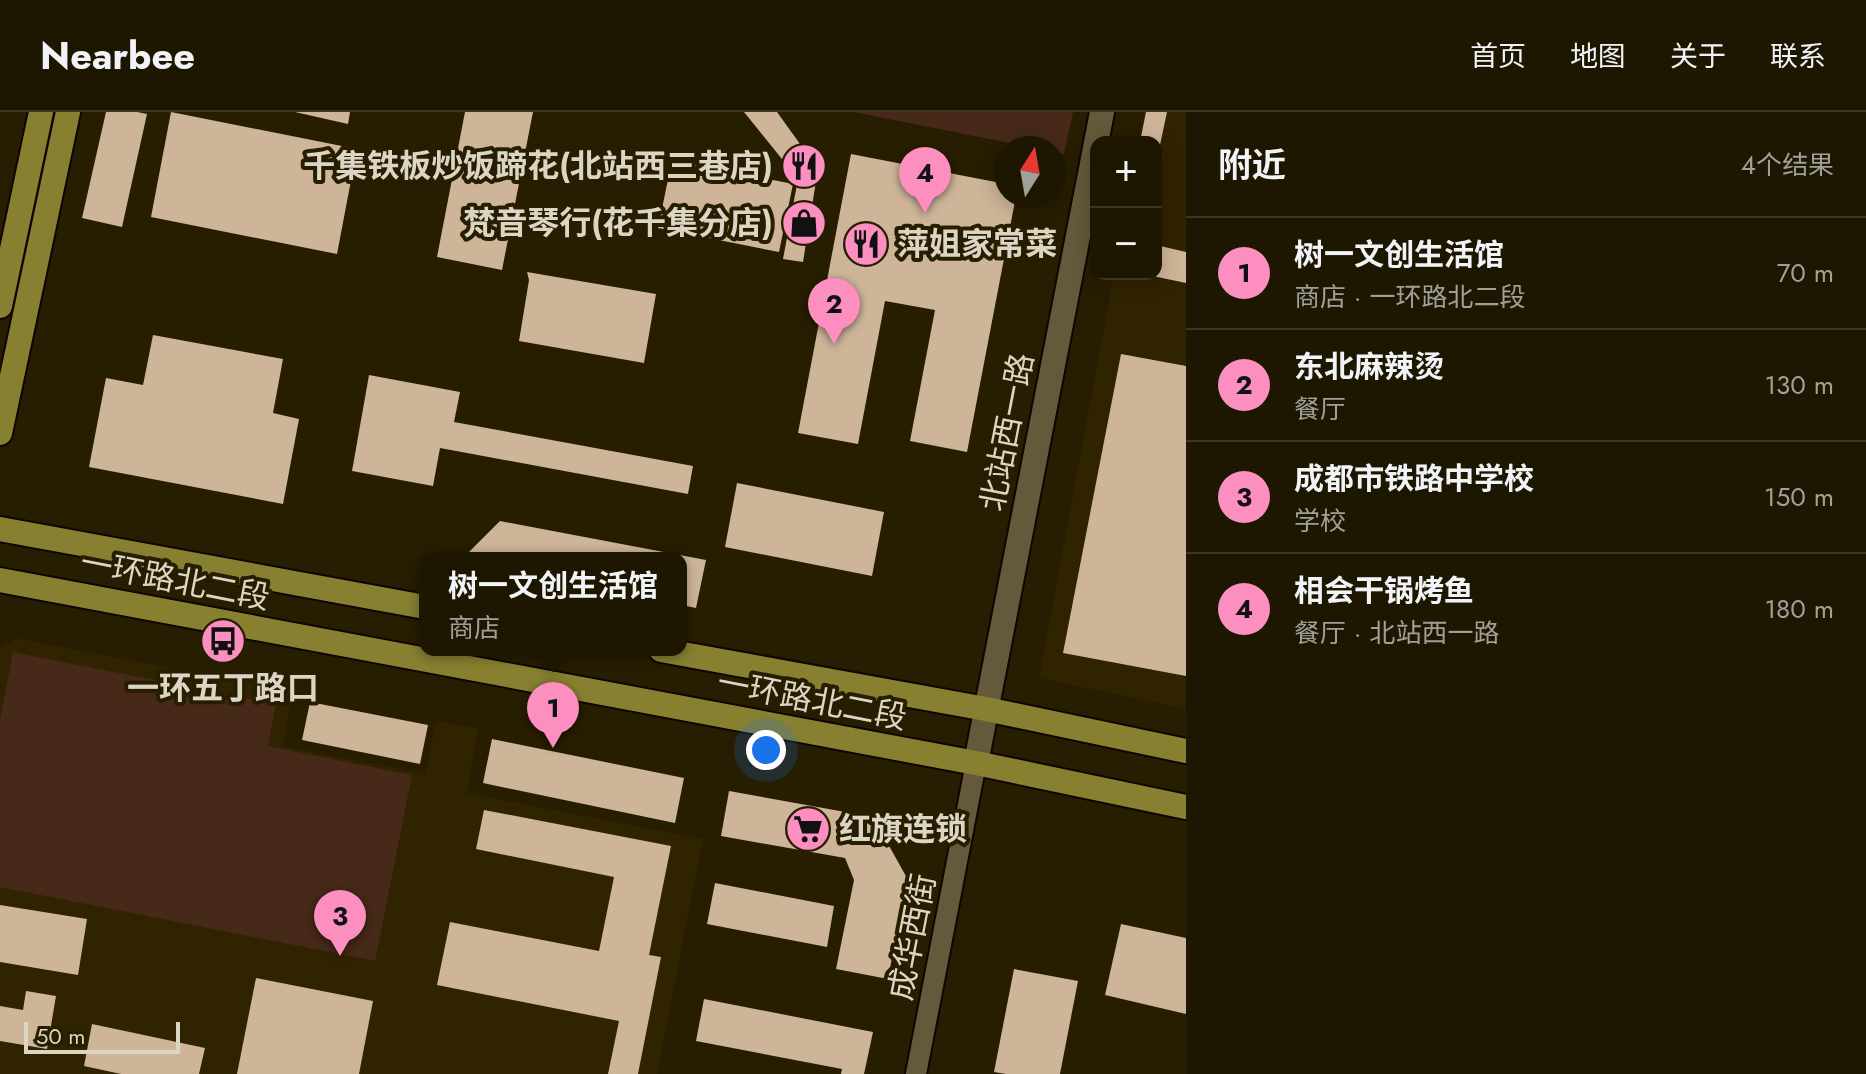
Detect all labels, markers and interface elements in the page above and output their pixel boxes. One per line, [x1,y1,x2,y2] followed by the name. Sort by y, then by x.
[40,28,195,83] text: Nearbee
[1470,36,1526,77] text: 首页
[1570,36,1626,77] text: 地图
[1670,36,1726,77] text: 关于
[1770,36,1826,77] text: 联系
[994,136,1066,208] north arrow
[1090,136,1162,280] map controls
[1090,136,1162,208] button: +
[1218,141,1286,190] text: 附近
[780,142,828,190] restaurant icon: 千集铁板炒饭蹄花(北站西三巷店)
[303,143,773,189] place label: 千集铁板炒饭蹄花(北站西三巷店)
[1741,146,1834,184] text: 4个结果
[899,147,951,213] pin: 4
[780,199,828,247] shop icon: 梵音琴行(花千集分店)
[463,200,773,246] place label: 梵音琴行(花千集分店)
[1090,208,1162,280] button: −
[842,220,890,268] restaurant icon: 萍姐家常菜
[897,221,1057,267] place label: 萍姐家常菜
[1294,233,1504,276] text: 树一文创生活馆
[1237,254,1251,292] text: 1
[1777,254,1834,292] text: 70 m
[808,278,860,344] pin: 2
[1294,278,1525,316] text: 商店 · 一环路北二段
[1294,345,1444,388] text: 东北麻辣烫
[969,349,1045,515] street label: 北站西一路
[1235,366,1253,404] text: 2
[1764,366,1834,404] text: 130 m
[1294,390,1346,428] text: 餐厅
[1294,457,1534,500] text: 成都市铁路中学校
[1236,478,1252,516] text: 3
[1764,478,1834,516] text: 150 m
[1294,502,1346,540] text: 学校
[76,539,274,621] street label: 一环路北二段
[419,552,687,656] popup
[448,564,658,607] text: 树一文创生活馆
[1294,569,1474,612] text: 相会干锅烤鱼
[1235,590,1253,628] text: 4
[1764,590,1834,628] text: 180 m
[448,609,500,647] text: 商店
[1294,614,1499,652] text: 餐厅 · 北站西一路
[199,617,247,665] bus stop icon: 一环五丁路口
[713,659,911,741] street label: 一环路北二段
[127,665,319,711] place label: 一环五丁路口
[527,682,579,748] pin: 1
[746,730,786,770] your location
[784,805,832,853] supermarket icon: 红旗连锁
[839,806,967,852] place label: 红旗连锁
[877,870,947,1004] street label: 成华西街
[314,890,366,956] pin: 3
[24,1018,180,1054] scale bar
[36,1020,85,1052] text: 50 m

